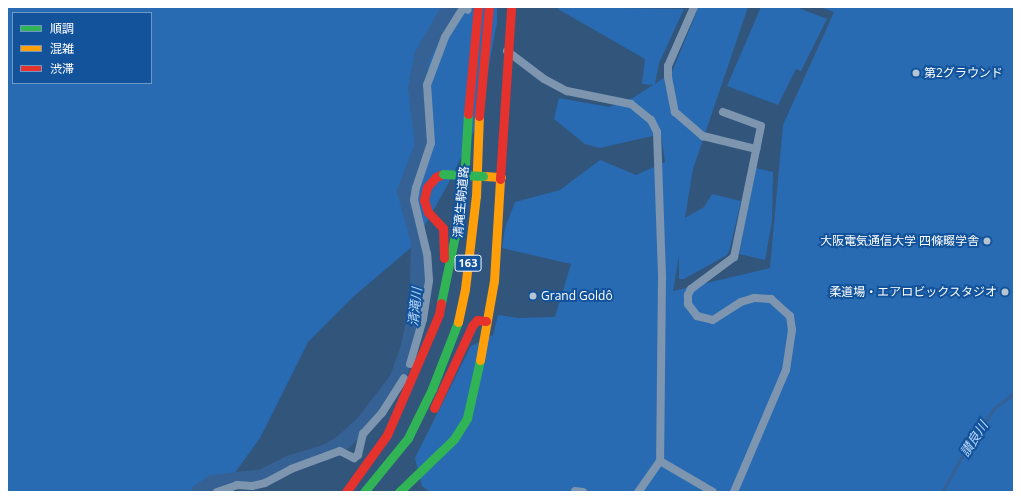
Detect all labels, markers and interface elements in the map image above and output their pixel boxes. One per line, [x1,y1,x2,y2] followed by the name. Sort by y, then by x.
[12,12,152,84] legend
[50,20,74,37] text: 順調
[50,40,74,57] text: 混雑
[50,60,74,77] text: 渋滞
[924,66,1003,80] place label: 第2グラウンド
[911,68,921,78] marker: 第2グラウンド
[451,166,471,238] street label: 清滝生駒道路
[820,234,979,248] place label: 大阪電気通信大学 四條畷学舎
[982,236,992,246] marker: 大阪電気通信大学 四條畷学舎
[454,254,482,272] road number: 163
[829,285,997,299] place label: 柔道場・エアロビックスタジオ
[405,287,425,327] water label: 清滝川
[1000,287,1010,297] marker: 柔道場・エアロビックスタジオ
[541,289,613,303] place label: Grand Goldô
[528,291,538,301] marker: Grand Goldô
[957,418,991,460] water label: 讃良川

